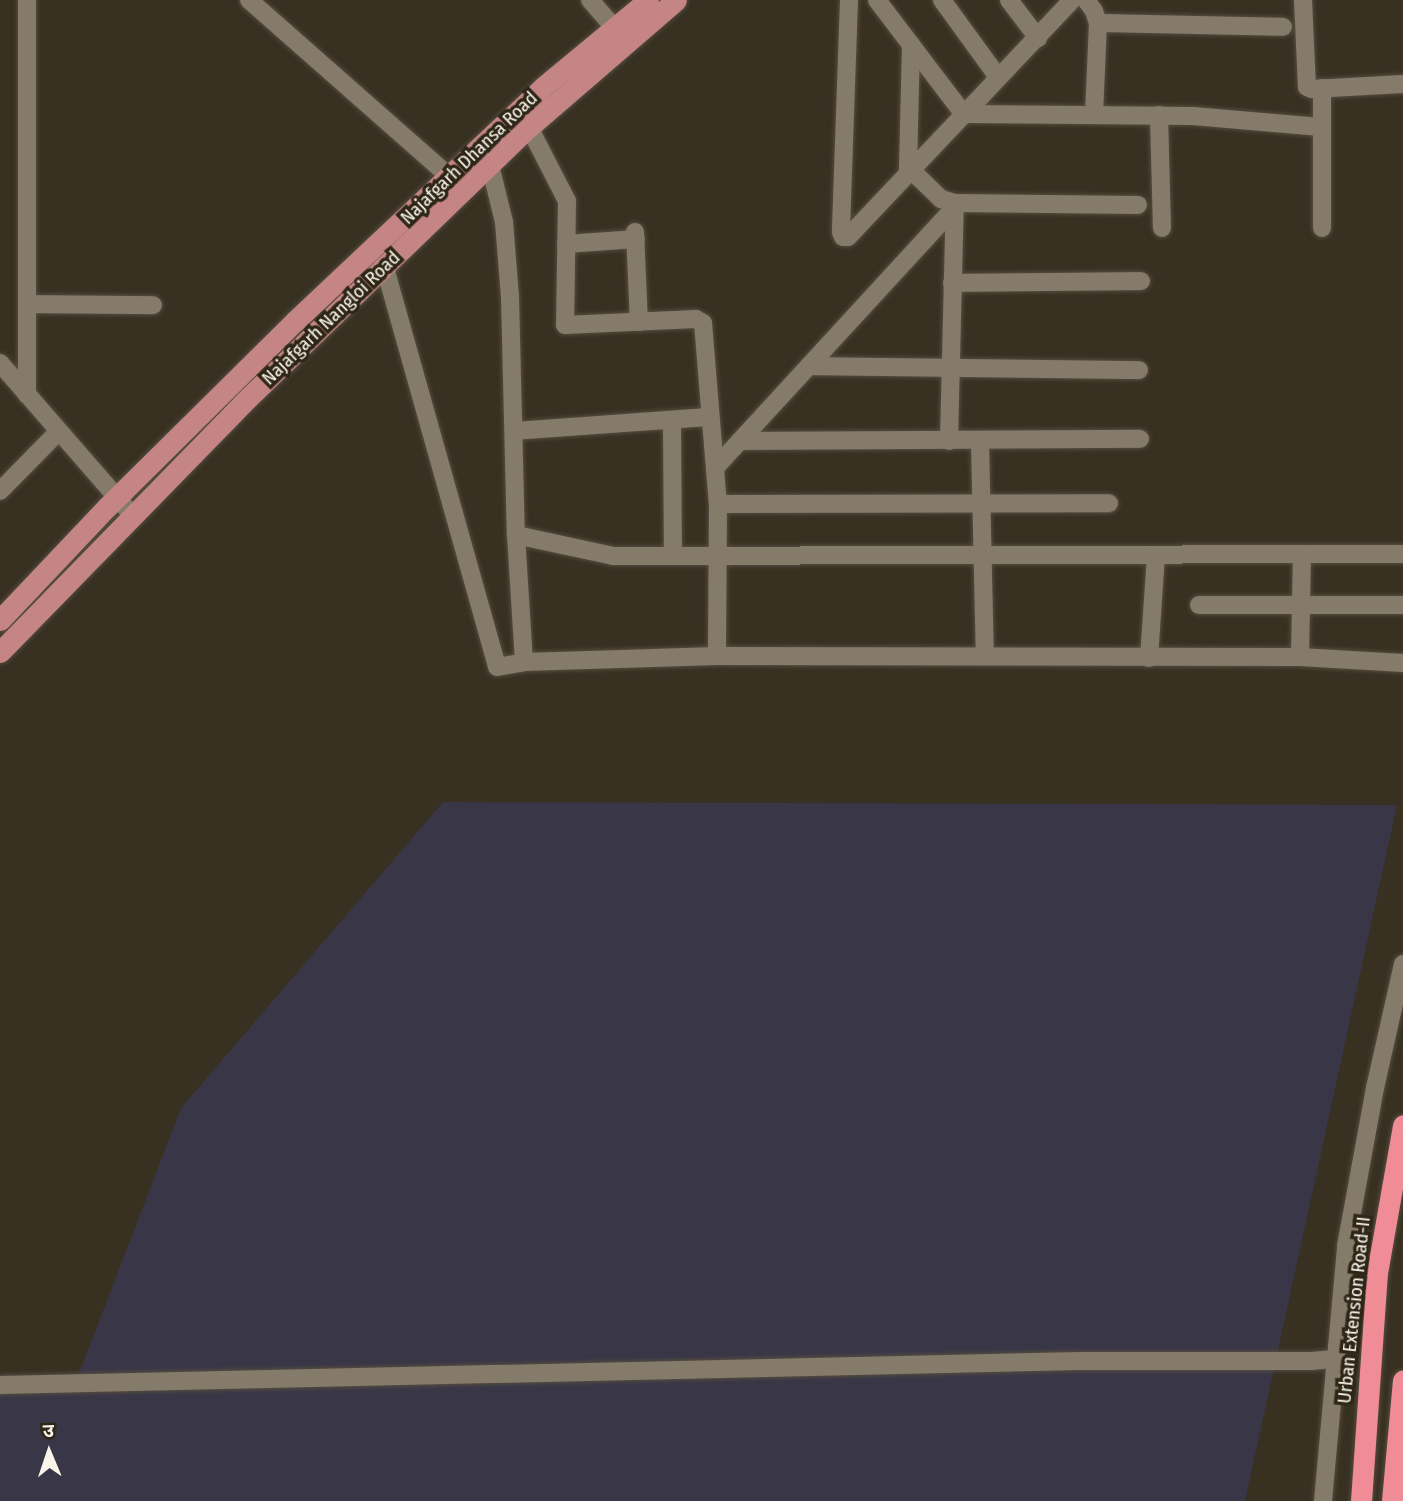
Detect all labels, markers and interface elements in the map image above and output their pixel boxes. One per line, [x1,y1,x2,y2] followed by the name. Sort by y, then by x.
[396,87,542,229] street label: Najafgarh Dhansa Road
[257,246,405,390] street label: Najafgarh Nangloi Road
[1333,1215,1375,1405] street label: Urban Extension Road-II
[14,1417,84,1487] north arrow
[42,1419,54,1442] text: उ

